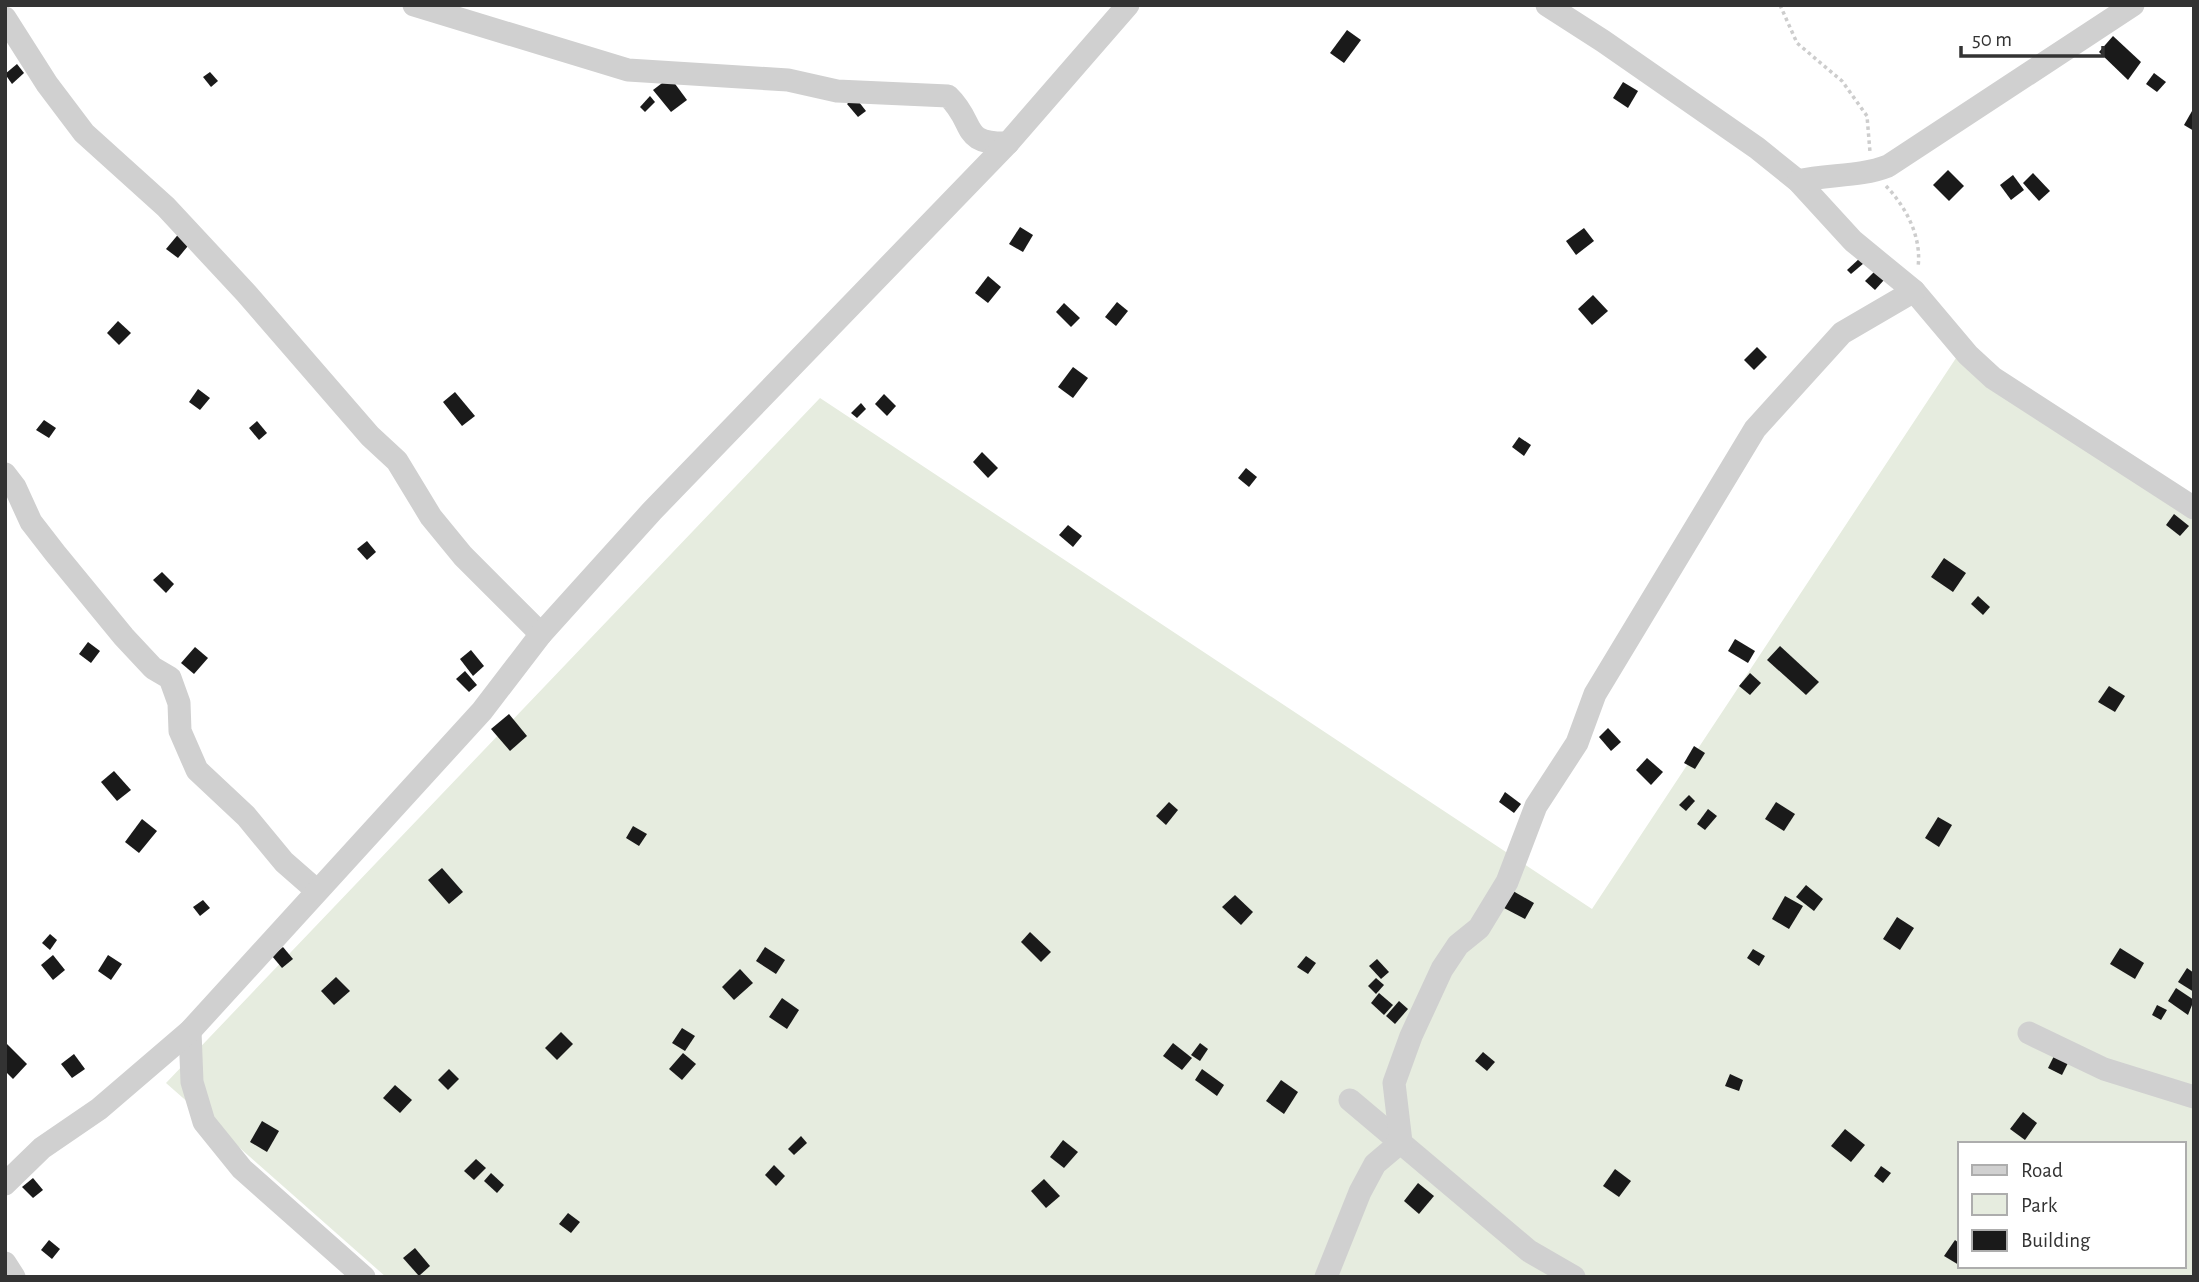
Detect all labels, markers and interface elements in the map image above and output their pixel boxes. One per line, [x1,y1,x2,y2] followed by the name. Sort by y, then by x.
[1961,14,2103,58] scale bar
[1972,29,2012,50] text: 50 m
[1958,1142,2185,1268] legend
[2021,1160,2063,1181] text: Road
[2021,1195,2058,1216] text: Park
[2021,1230,2091,1251] text: Building

